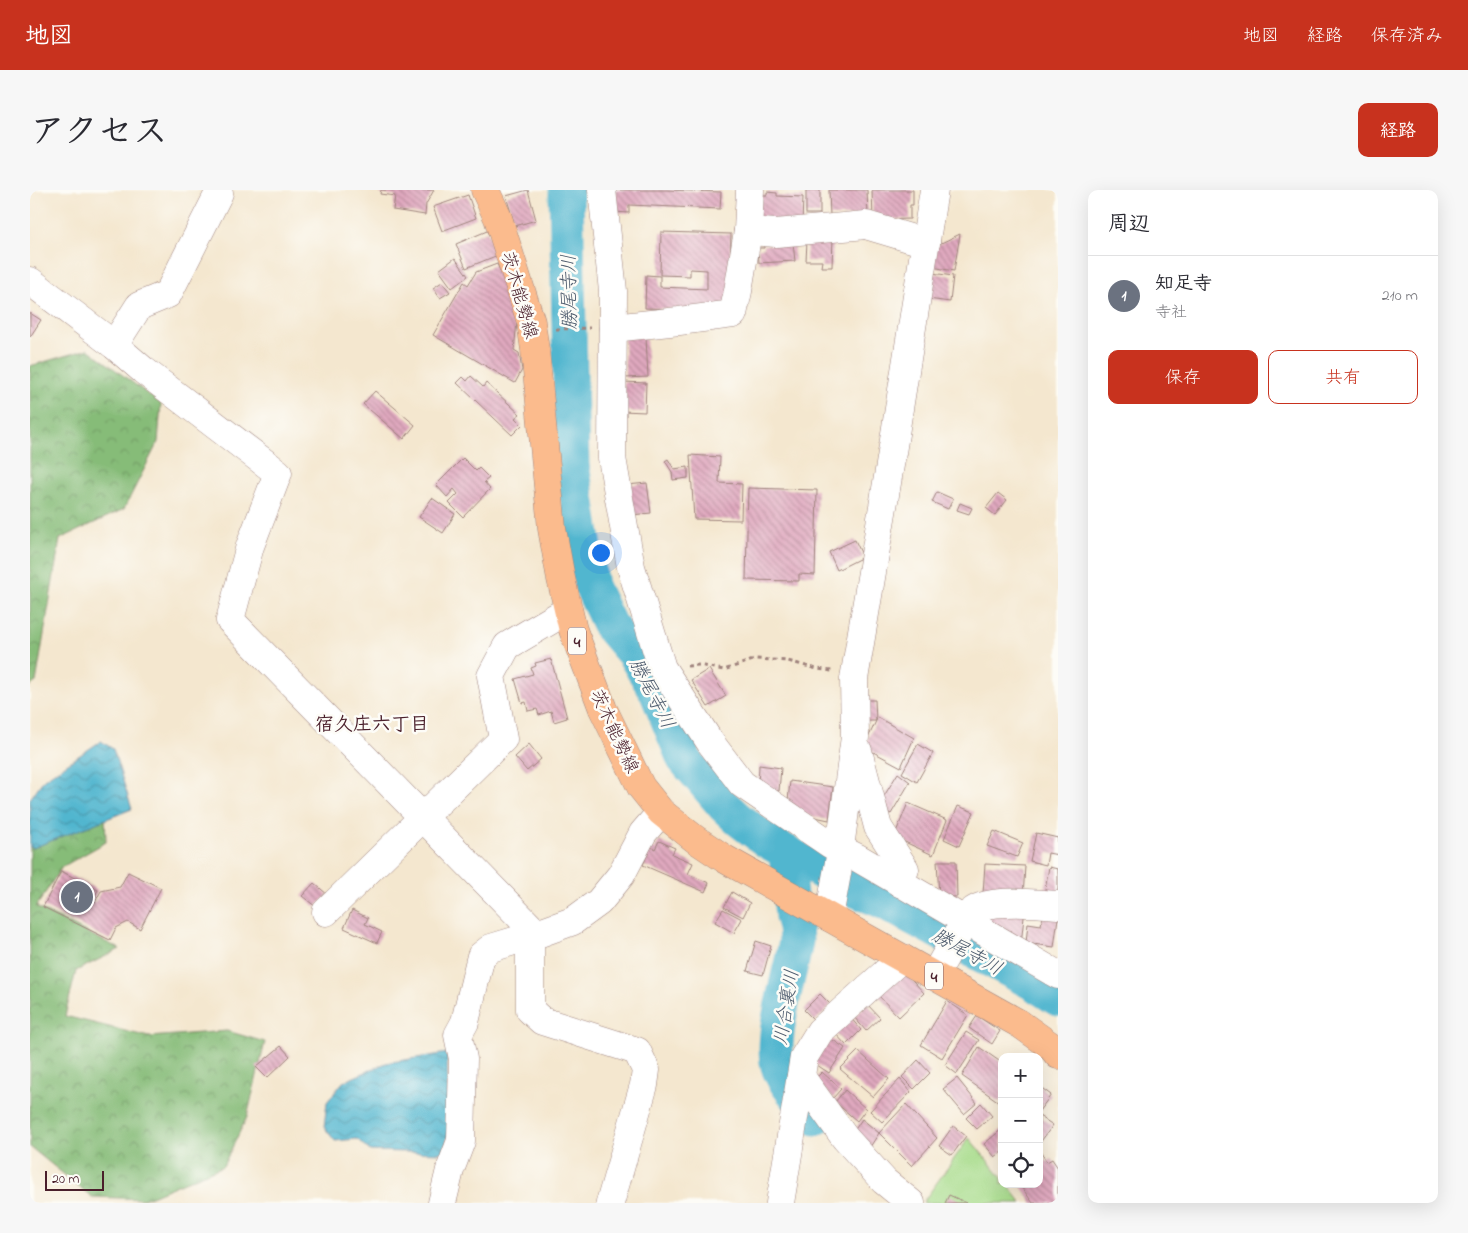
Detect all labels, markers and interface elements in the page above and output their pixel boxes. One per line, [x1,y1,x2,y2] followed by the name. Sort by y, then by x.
[25,20,73,55] text: 地図
[1243,24,1279,50] text: 地図
[1307,24,1343,50] text: 経路
[1371,24,1443,50] text: 保存済み
[1358,103,1438,157] button: 経路
[30,108,168,159] text: アクセス
[1108,210,1150,240] text: 周辺
[493,249,543,342] street label: 茨木能勢線
[556,254,585,330] water label: 勝尾寺川
[1155,271,1212,298] text: 知足寺
[1121,284,1127,308] text: 1
[1382,284,1418,308] text: 210 m
[1155,301,1187,325] text: 寺社
[1108,350,1258,404] button: 保存
[1268,350,1418,404] button: 共有
[588,540,614,566] your location
[568,628,586,654] road number: 4
[621,654,680,734] water label: 勝尾寺川
[582,686,644,778] street label: 茨木能勢線
[315,712,429,739] district label: 宿久庄六丁目
[61,878,93,916] pin: 1
[927,923,1007,983] water label: 勝尾寺川
[925,962,943,989] road number: 4
[768,968,807,1047] water label: 川合裏川
[998,1053,1043,1188] map controls
[998,1053,1043,1098] button: +
[998,1098,1043,1143] button: −
[998,1143,1043,1188] button: locate
[45,1168,104,1191] scale bar
[52,1169,79,1190] text: 20 m

